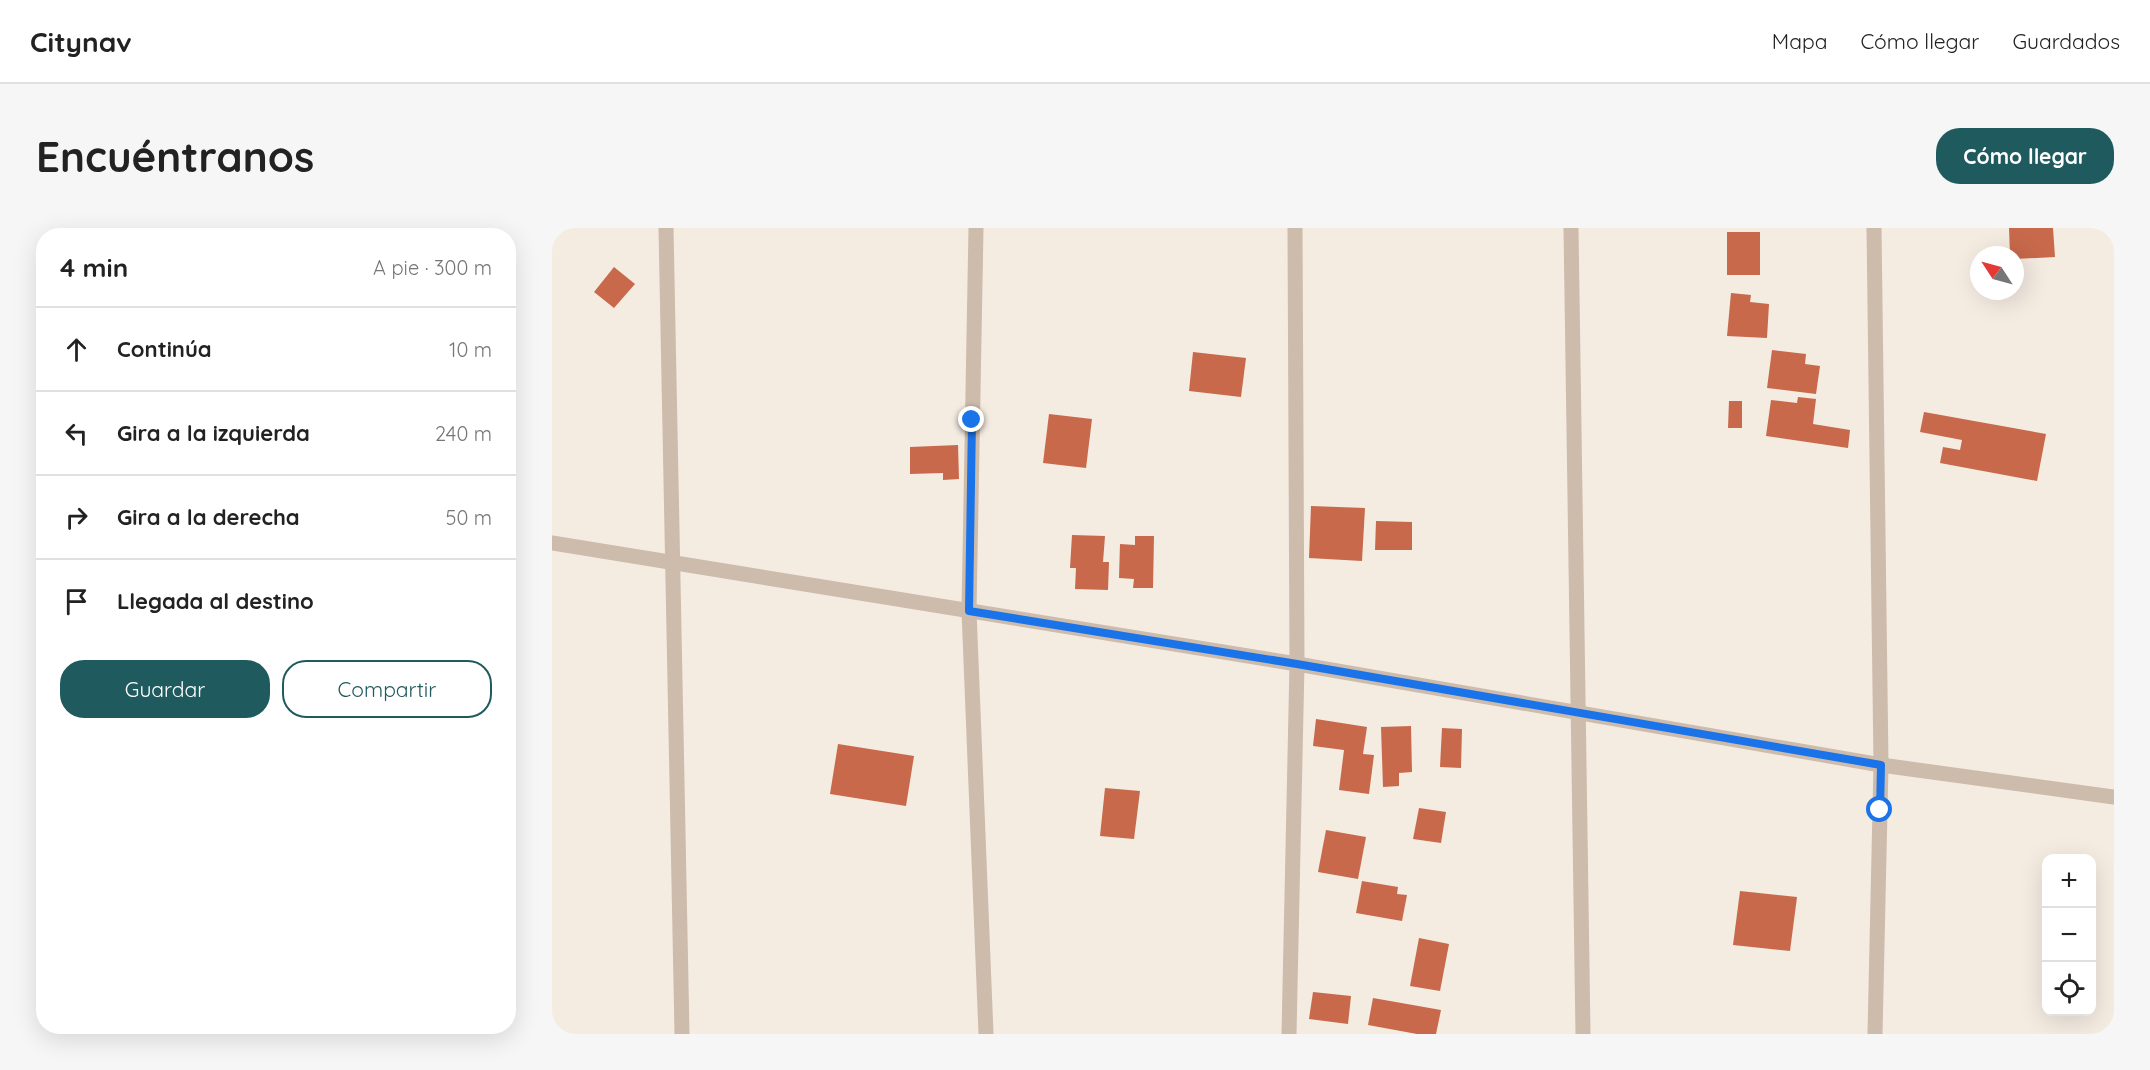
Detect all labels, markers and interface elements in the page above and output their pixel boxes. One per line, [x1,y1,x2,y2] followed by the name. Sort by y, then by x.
[30,24,132,59] text: Citynav
[1772,28,1827,54] text: Mapa
[1860,28,1979,54] text: Cómo llegar
[2012,28,2120,54] text: Guardados
[1936,128,2114,184] button: Cómo llegar
[36,130,314,183] text: Encuéntranos
[1970,246,2024,300] north arrow
[60,251,128,284] text: 4 min
[373,255,492,280] text: A pie · 300 m
[60,333,93,366] icon: ahead
[117,335,212,363] text: Continúa
[449,337,492,362] text: 10 m
[958,406,984,432] route end
[60,417,93,450] icon: left
[117,419,310,447] text: Gira a la izquierda
[435,421,492,446] text: 240 m
[60,501,93,534] icon: right
[117,503,300,531] text: Gira a la derecha
[446,505,492,530] text: 50 m
[60,585,93,618] icon: arrive
[117,587,314,615] text: Llegada al destino
[60,660,270,718] button: Guardar
[282,660,492,718] button: Compartir
[1866,796,1892,822] route start
[2042,854,2096,1016] map controls
[2042,854,2096,908] button: +
[2042,908,2096,962] button: −
[2042,962,2096,1016] button: locate

